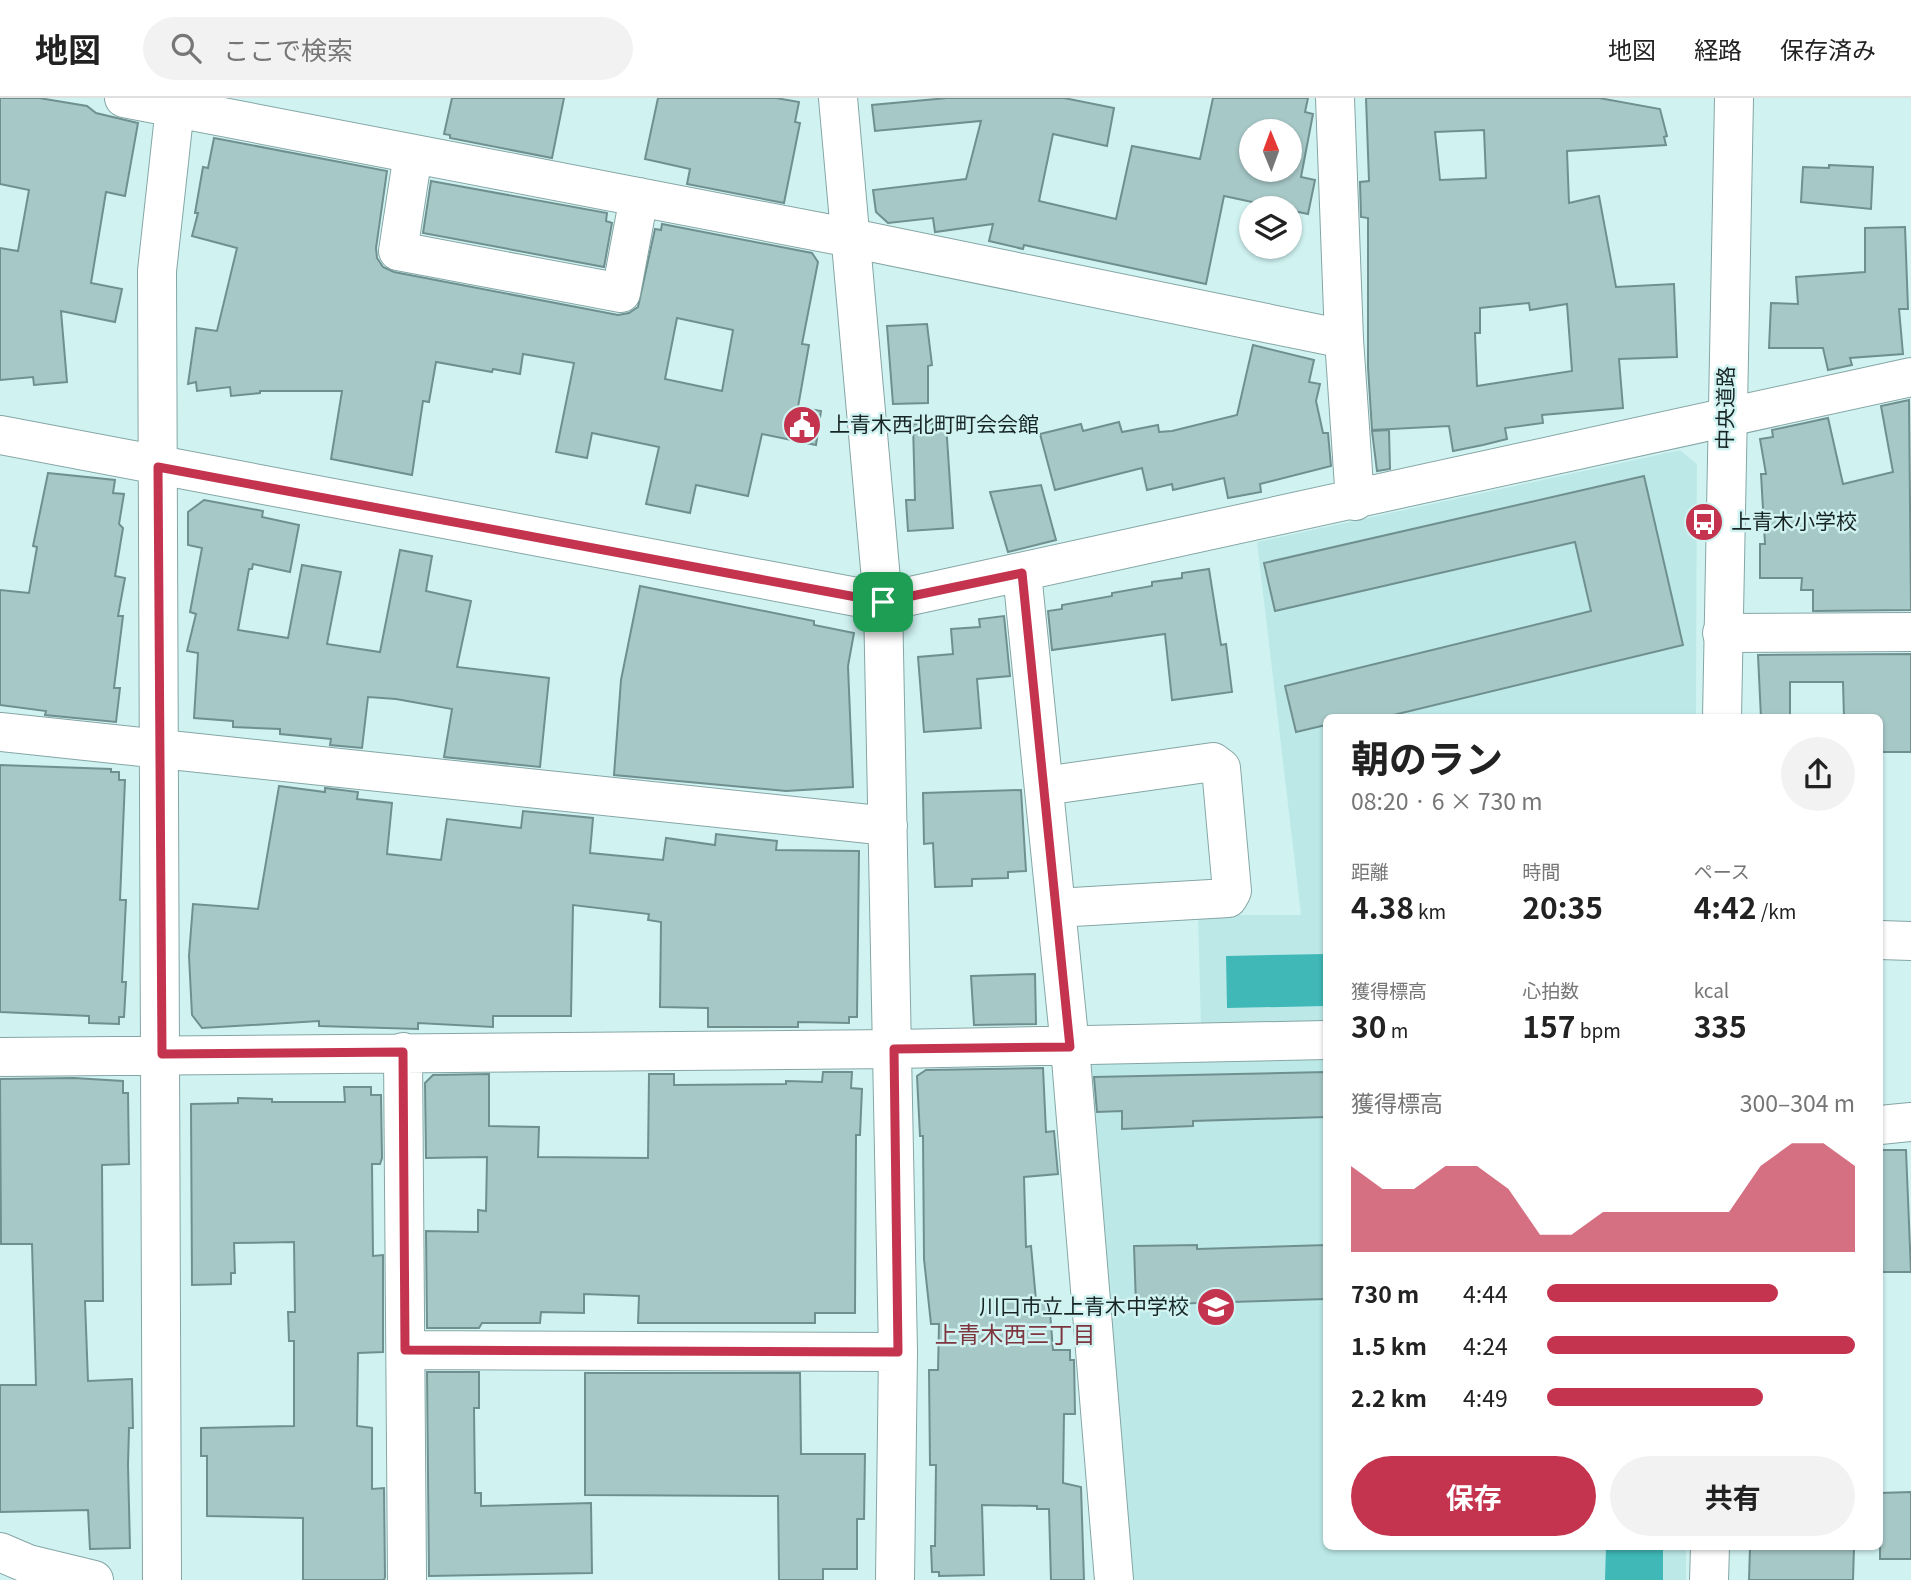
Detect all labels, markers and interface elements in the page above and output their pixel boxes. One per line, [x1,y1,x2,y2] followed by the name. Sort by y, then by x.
[143,17,633,80] search box
[35,24,101,72] text: 地図
[167,29,205,67] icon: search
[223,30,353,67] text: ここで検索
[1608,31,1656,66] text: 地図
[1694,31,1742,66] text: 経路
[1780,31,1876,66] text: 保存済み
[1239,119,1302,182] north arrow
[1239,119,1302,259] map controls
[1239,196,1302,259] button: layers
[1708,366,1740,450] street label: 中央道路
[781,404,823,446] public building icon: 上青木西北町町会会館
[829,408,1039,438] place label: 上青木西北町町会会館
[1683,501,1725,543] bus stop icon: 上青木小学校
[1731,505,1857,535] place label: 上青木小学校
[853,572,913,632] pin
[864,583,902,621] icon: arrive
[1351,729,1503,784] text: 朝のラン
[1781,737,1855,811] button: share
[1351,783,1542,817] text: 08:20 · 6 × 730 m
[1351,857,1389,884] text: 距離
[1522,857,1560,884] text: 時間
[1694,857,1750,884] text: ペース
[1351,884,1414,928] text: 4.38
[1522,884,1603,928] text: 20:35
[1694,884,1757,928] text: 4:42
[1414,897,1446,924] text: km
[1757,897,1796,924] text: /km
[1351,976,1427,1003] text: 獲得標高
[1522,976,1579,1003] text: 心拍数
[1694,976,1729,1003] text: kcal
[1351,1003,1386,1047] text: 30
[1522,1003,1575,1047] text: 157
[1694,1003,1747,1047] text: 335
[1386,1016,1408,1043] text: m
[1575,1016,1621,1043] text: bpm
[1351,1085,1443,1119] text: 獲得標高
[1740,1085,1855,1119] text: 300–304 m
[1351,1276,1419,1310] text: 730 m
[1463,1276,1508,1310] text: 4:44
[1195,1286,1237,1328] school or university icon: 川口市立上青木中学校
[979,1290,1189,1320] place label: 川口市立上青木中学校
[935,1316,1096,1350] district label: 上青木西三丁目
[1351,1328,1427,1362] text: 1.5 km
[1463,1328,1508,1362] text: 4:24
[1351,1380,1427,1414] text: 2.2 km
[1463,1380,1508,1414] text: 4:49
[1351,1456,1596,1536] button: 保存
[1610,1456,1855,1536] button: 共有

